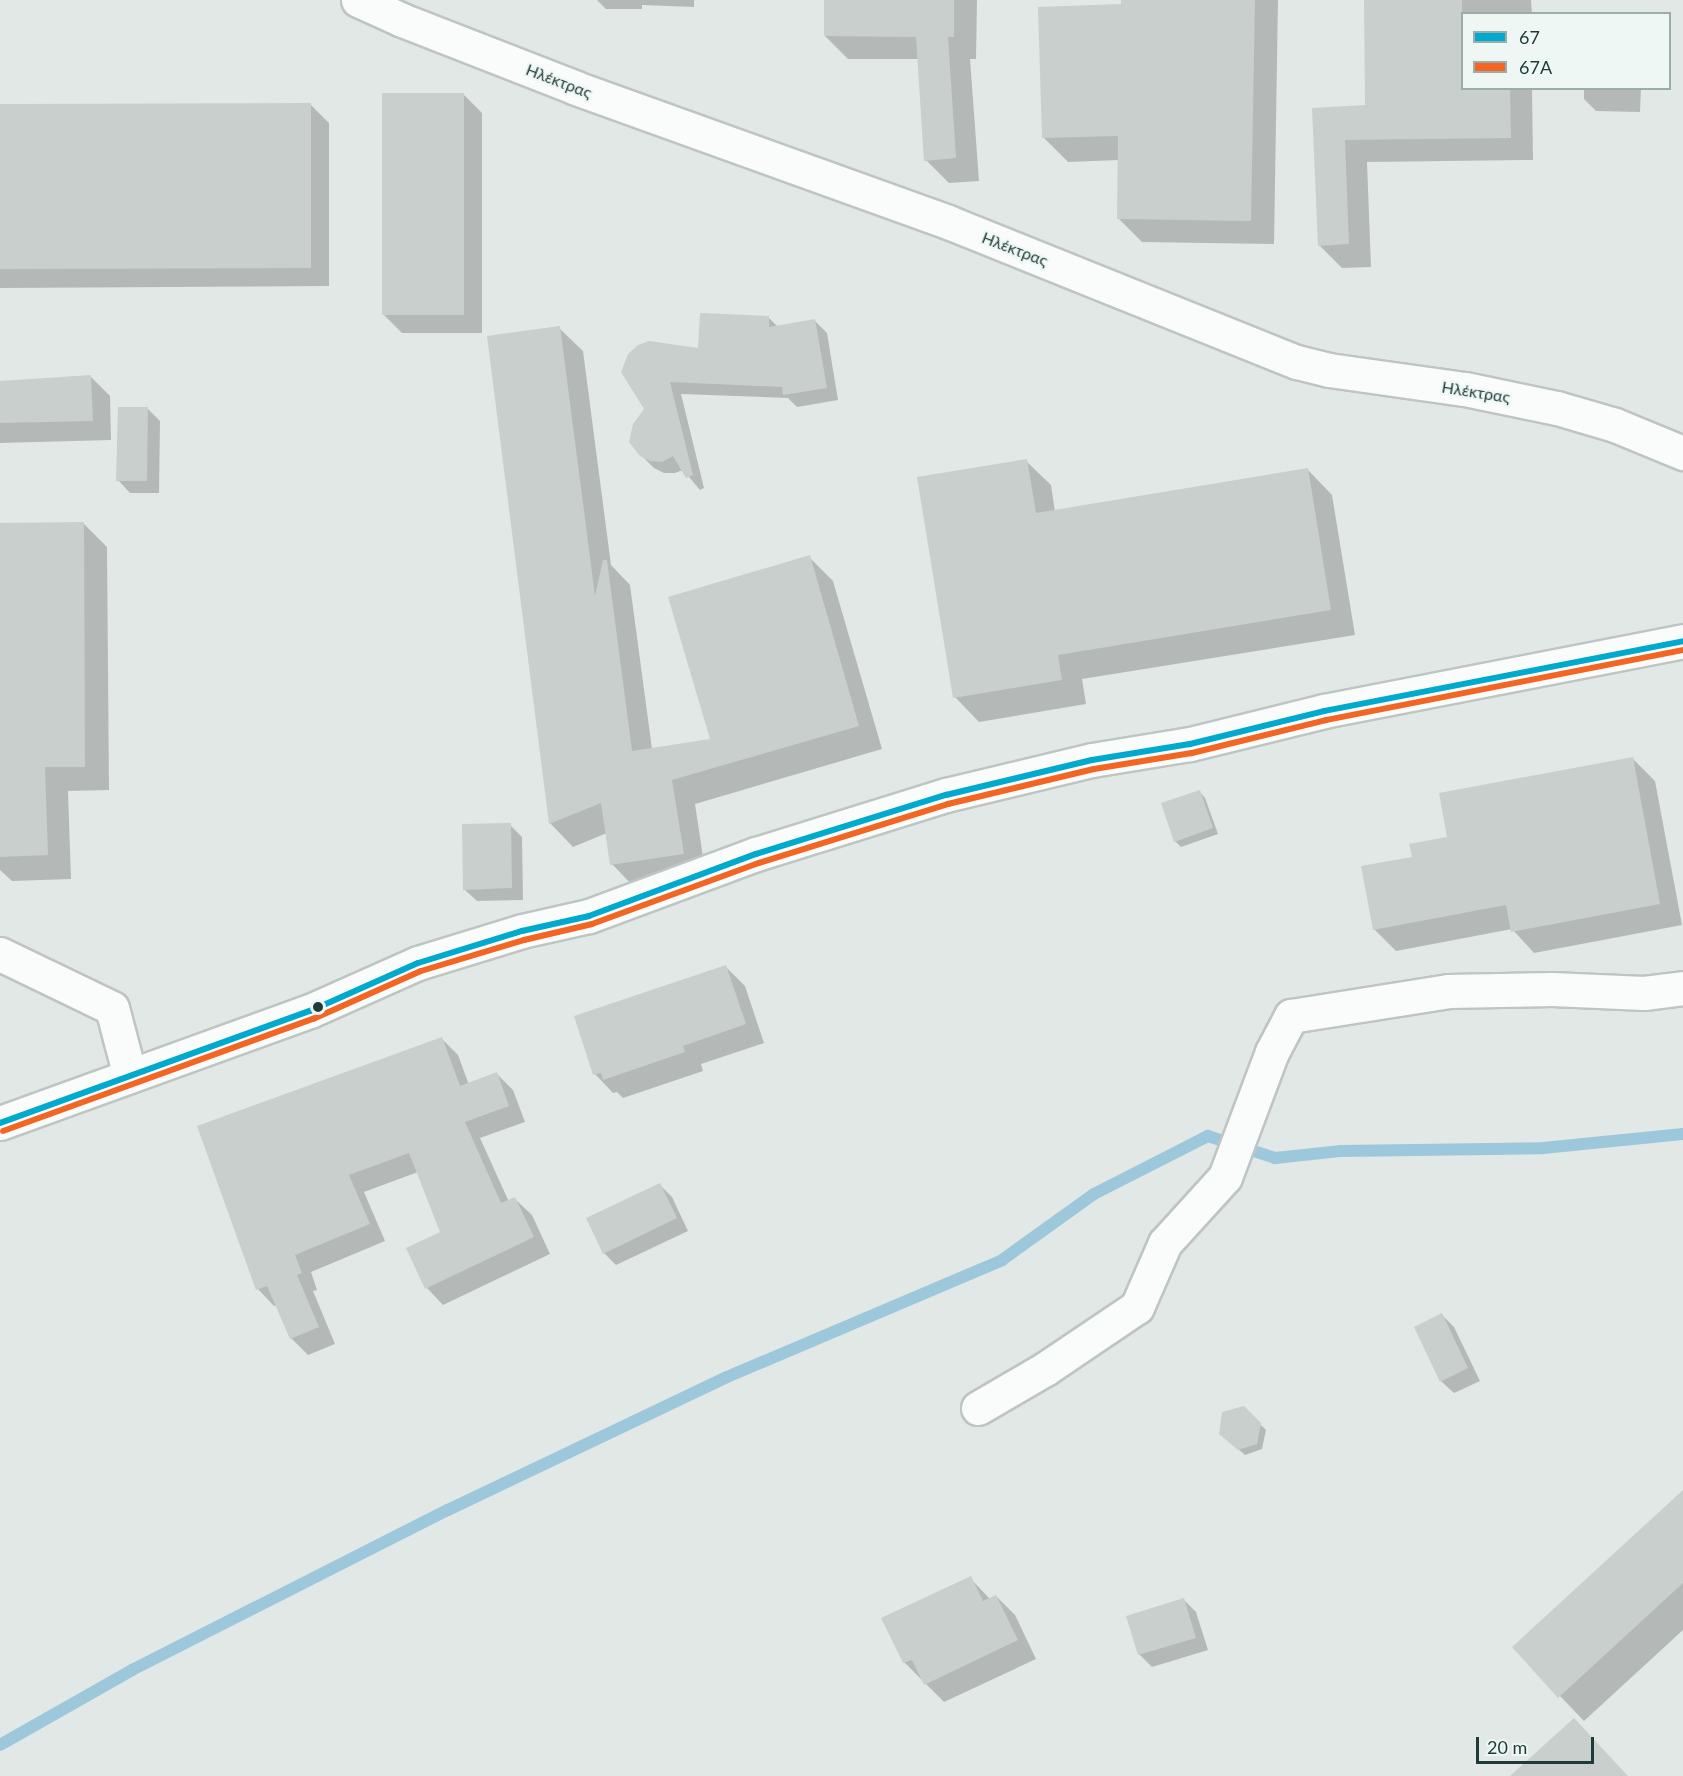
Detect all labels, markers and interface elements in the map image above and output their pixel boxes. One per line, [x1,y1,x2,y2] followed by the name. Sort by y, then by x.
[1461,12,1671,90] legend
[1519,26,1540,48] text: 67
[1519,56,1552,78] text: 67Α
[523,60,595,102] street label: Ηλέκτρας
[979,228,1051,270] street label: Ηλέκτρας
[1440,377,1512,407] street label: Ηλέκτρας
[312,1001,324,1013] unlabelled marker
[1479,1725,1598,1763] scale bar
[1487,1736,1527,1758] text: 20 m

